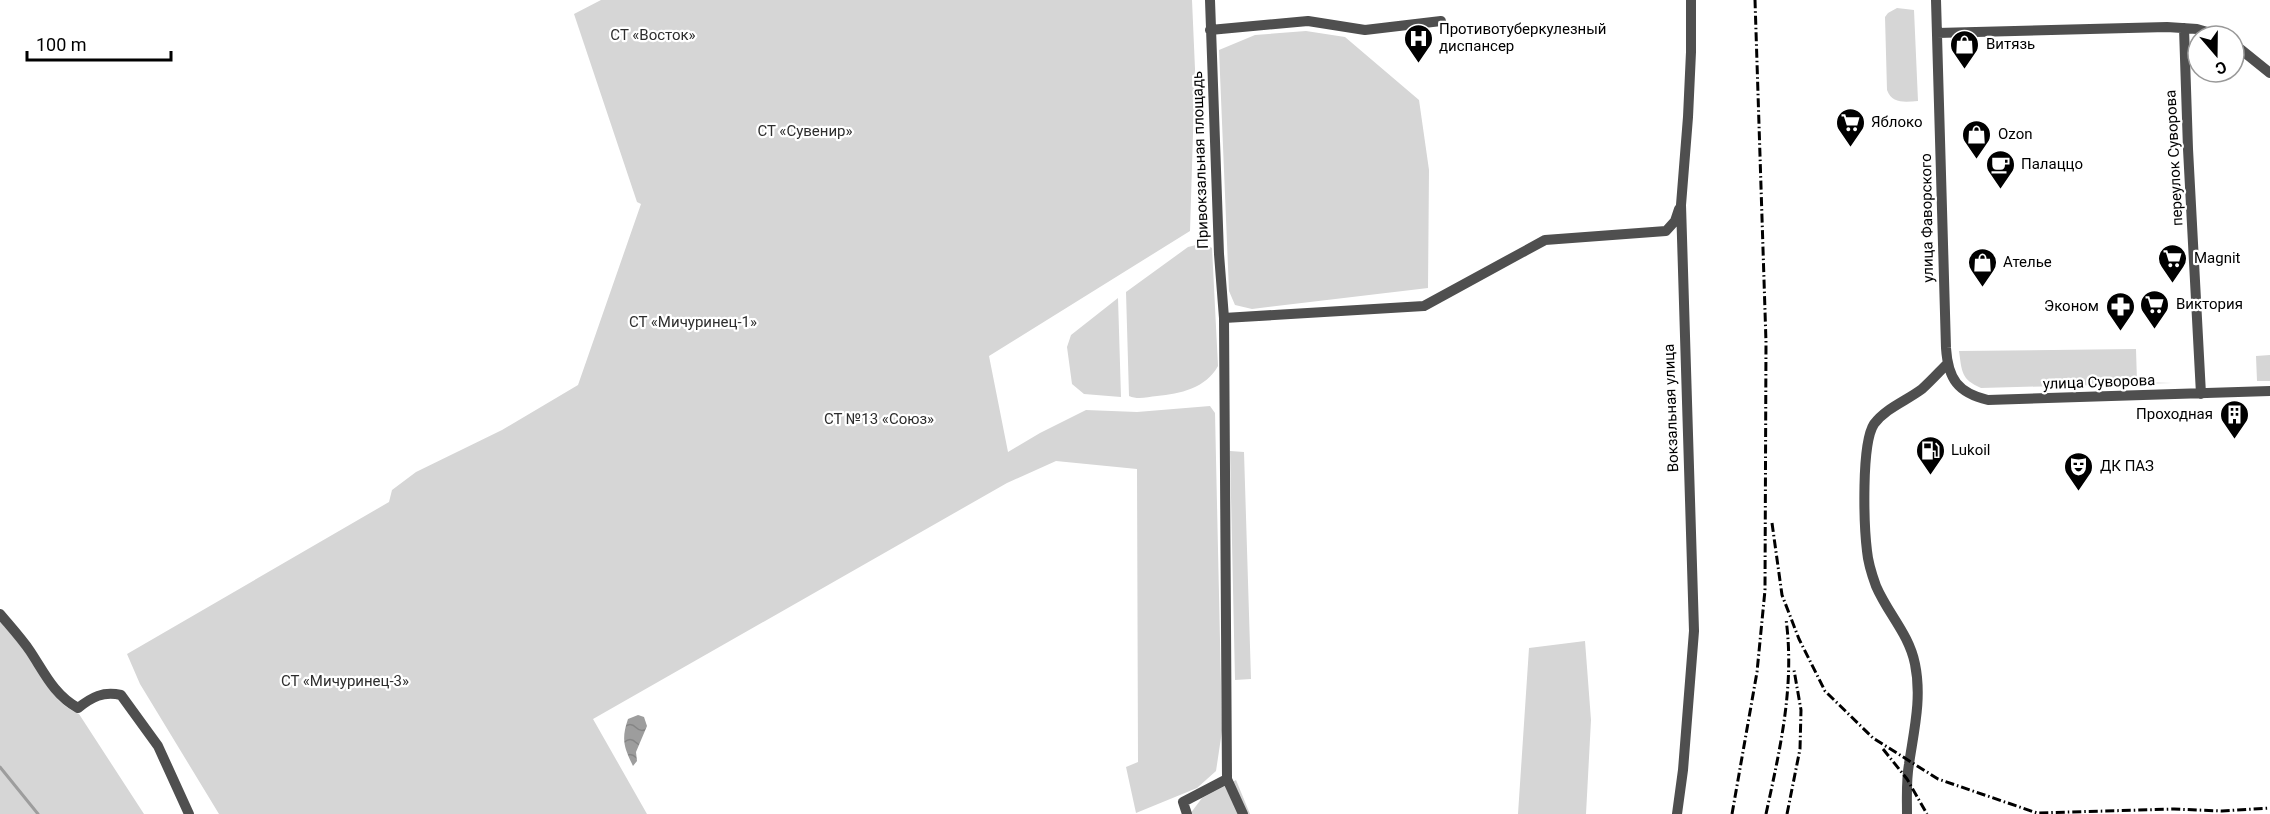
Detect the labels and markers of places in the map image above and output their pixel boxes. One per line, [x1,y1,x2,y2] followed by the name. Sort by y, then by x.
[1439,20,1607,55] place label: Противотуберкулезный диспансер
[1402,22,1434,64] hospital icon: Противотуберкулезный диспансер
[1949,28,1981,70] shop icon: Витязь
[1986,35,2035,53] place label: Витязь
[1834,106,1866,148] supermarket icon: Яблоко
[1871,113,1923,131] place label: Яблоко
[1961,118,1993,160] shop icon: Ozon
[1998,125,2032,143] place label: Ozon
[1984,148,2016,190] cafe icon: Палаццо
[2021,155,2083,173] place label: Палаццо
[2157,242,2189,284] supermarket icon: Magnit
[1966,246,1998,288] shop icon: Ателье
[2194,249,2241,267] place label: Magnit
[2003,253,2052,271] place label: Ателье
[2139,288,2171,330] supermarket icon: Виктория
[2104,290,2136,332] pharmacy icon: Эконом
[2176,295,2243,313] place label: Виктория
[2044,297,2099,315] place label: Эконом
[2218,398,2250,440] building icon: Проходная
[2136,405,2213,423] place label: Проходная
[1914,434,1946,476] fuel station icon: Lukoil
[1951,441,1990,459] place label: Lukoil
[2063,450,2095,492] theatre icon: ДК ПАЗ
[2100,457,2154,475] place label: ДК ПАЗ

